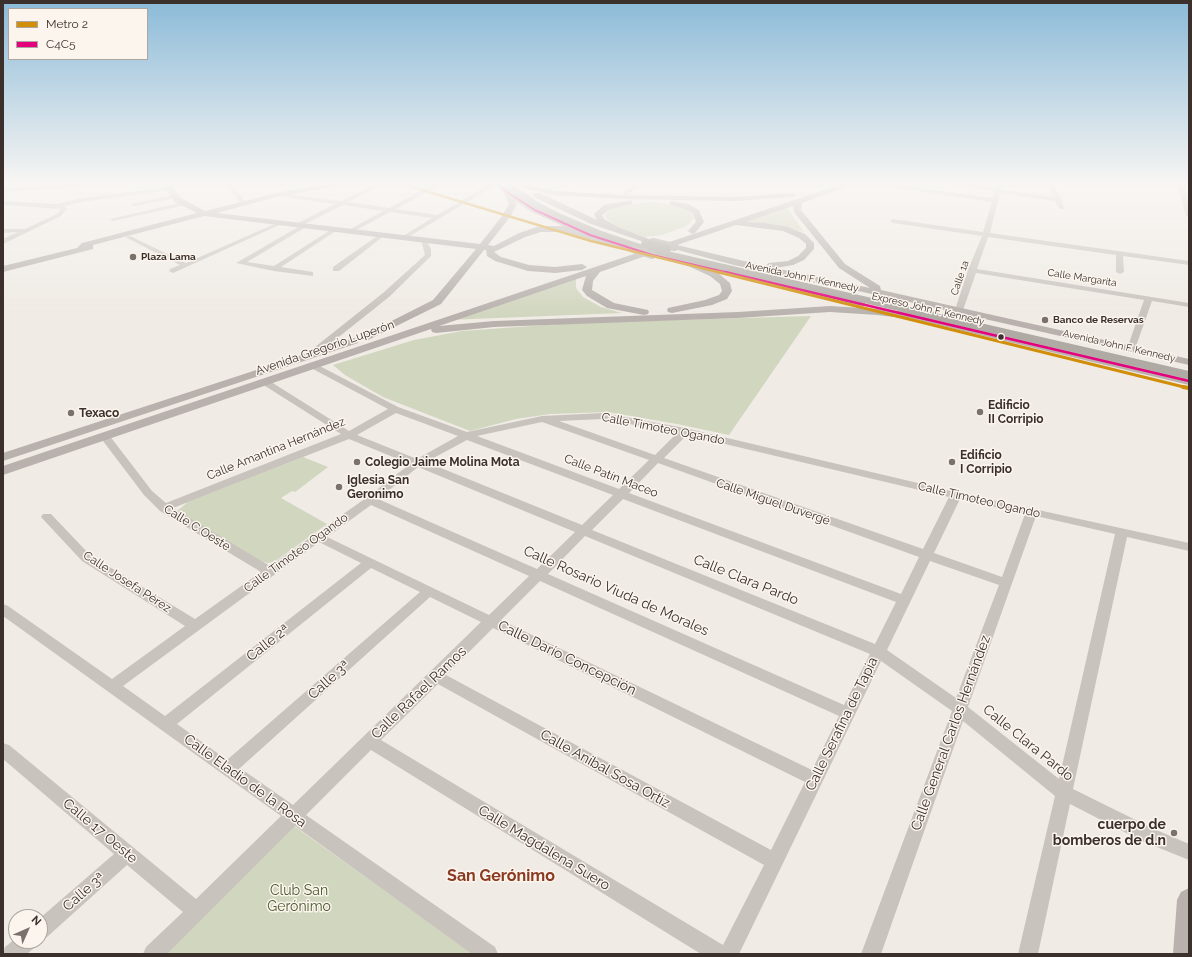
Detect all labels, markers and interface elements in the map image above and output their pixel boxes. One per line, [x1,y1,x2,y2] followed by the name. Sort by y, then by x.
[8,8,148,60] legend
[46,17,88,31] text: Metro 2
[46,37,76,51] text: C4C5
[141,251,196,263] place label: Plaza Lama
[128,252,138,262] marker: Plaza Lama
[744,259,860,295] street label: Avenida John F. Kennedy
[948,259,972,297] street label: Calle 1a
[1047,267,1117,289] street label: Calle Margarita
[870,290,986,328] street label: Expreso John F. Kennedy
[1053,314,1144,326] place label: Banco de Reservas
[1040,315,1050,325] marker: Banco de Reservas
[254,317,396,379] street label: Avenida Gregorio Luperón
[1062,327,1176,365] street label: Avenida John F. Kennedy
[996,332,1006,342] unlabelled marker
[988,398,1044,426] place label: Edificio II Corripio
[79,406,119,420] place label: Texaco
[975,407,985,417] marker: Edificio II Corripio
[66,408,76,418] marker: Texaco
[600,410,726,448] street label: Calle Timoteo Ogando
[205,415,347,483] street label: Calle Amantina Hernández
[960,448,1012,476] place label: Edificio I Corripio
[562,451,660,501] street label: Calle Patín Maceo
[365,455,520,469] place label: Colegio Jaime Molina Mota
[352,457,362,467] marker: Colegio Jaime Molina Mota
[947,457,957,467] marker: Edificio I Corripio
[347,473,409,501] place label: Iglesia San Geronimo
[714,476,832,528] street label: Calle Miguel Duvergé
[916,479,1042,521] street label: Calle Timoteo Ogando
[334,482,344,492] marker: Iglesia San Geronimo
[161,502,233,554] street label: Calle C Oeste
[241,510,351,596] street label: Calle Timoteo Ogando
[521,542,711,640] street label: Calle Rosario Viuda de Morales
[80,548,174,616] street label: Calle Josefa Pérez
[691,551,801,609] street label: Calle Clara Pardo
[495,617,639,699] street label: Calle Darío Concepción
[243,621,293,665] street label: Calle 2ª
[908,633,994,833] street label: Calle General Carlos Hernández
[368,643,470,743] street label: Calle Rafael Ramos
[802,654,882,794] street label: Calle Serafina de Tapia
[305,657,353,703] street label: Calle 3ª
[979,701,1077,785] street label: Calle Clara Pardo
[537,726,673,812] street label: Calle Aníbal Sosa Ortiz
[180,731,310,831] street label: Calle Eladio de la Rosa
[59,795,141,867] street label: Calle 17 Oeste
[475,802,613,894] street label: Calle Magdalena Suero
[1053,817,1166,850] place label: cuerpo de bomberos de d.n
[1169,828,1179,838] marker: cuerpo de bomberos de d.n
[447,866,555,886] district label: San Gerónimo
[60,869,108,915] street label: Calle 3ª
[267,883,331,916] park label: Club San Gerónimo
[8,909,48,949] north arrow
[29,913,44,928] text: N

